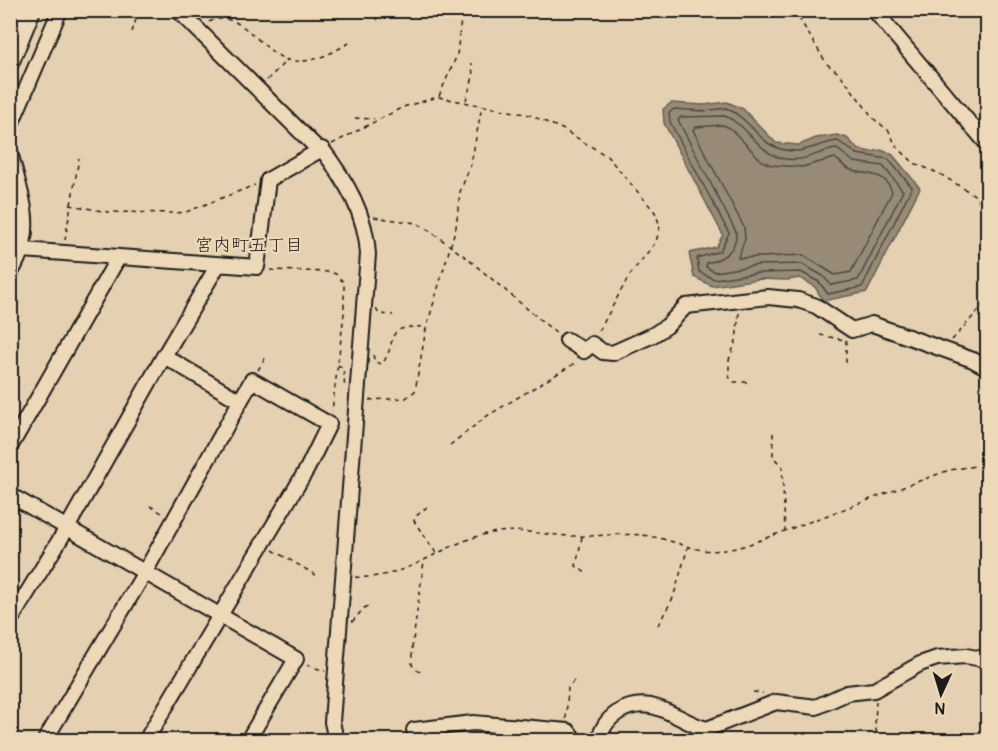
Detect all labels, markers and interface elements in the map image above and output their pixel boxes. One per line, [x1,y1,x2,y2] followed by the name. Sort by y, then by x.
[195,234,303,257] district label: 宮内町五丁目
[911,664,971,724] north arrow
[934,698,946,718] text: N

